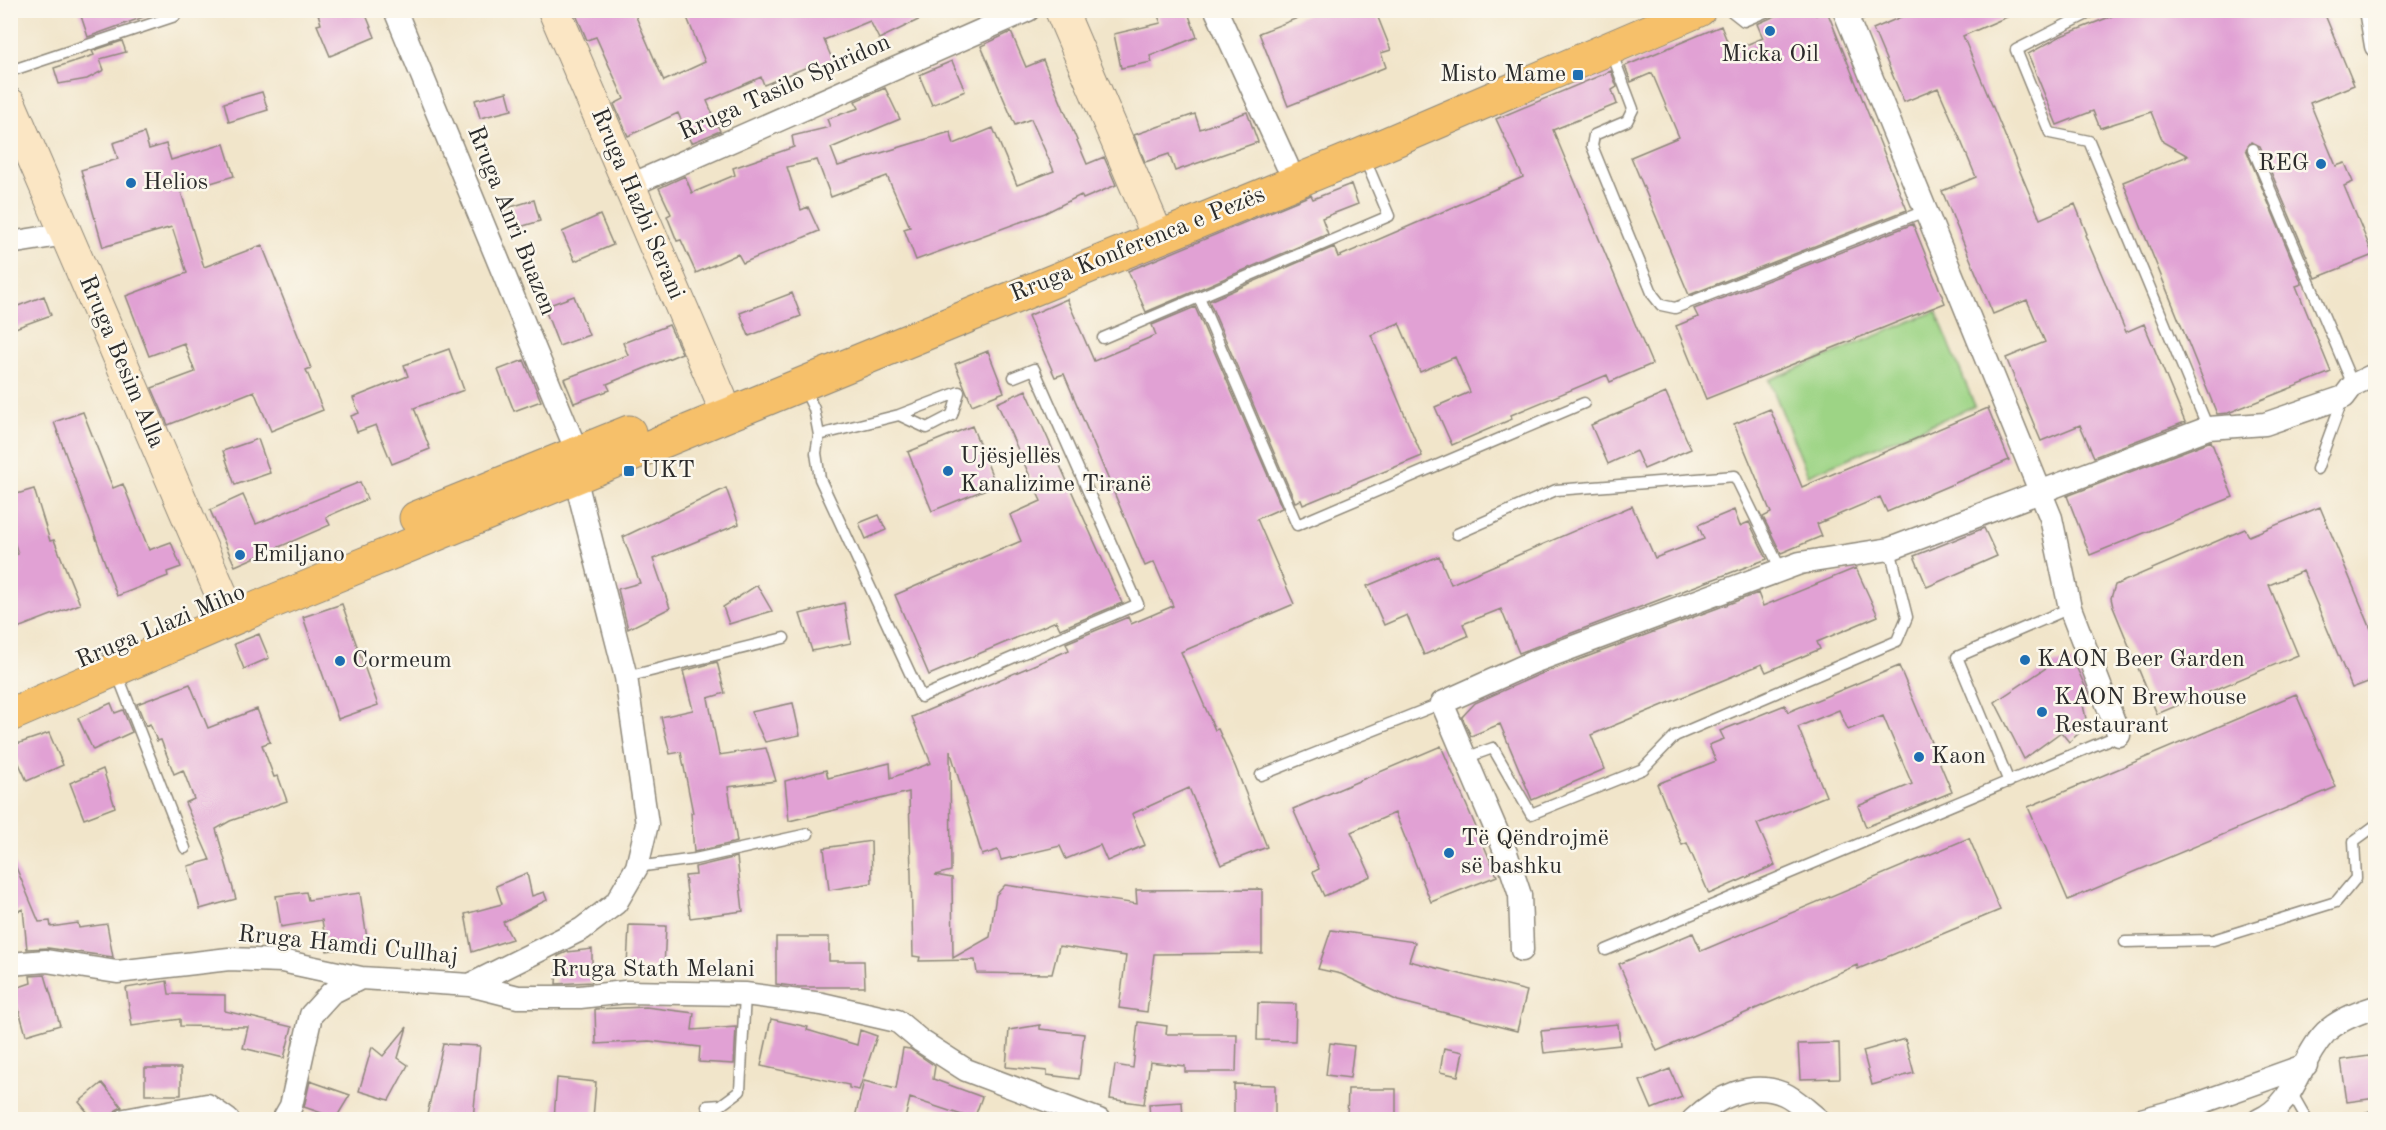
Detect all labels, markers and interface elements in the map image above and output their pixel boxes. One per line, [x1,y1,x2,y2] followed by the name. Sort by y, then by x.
[1763,24,1777,38] marker: Micka Oil
[676,31,894,145] street label: Rruga Tasilo Spiridon
[1721,43,1819,67] place label: Micka Oil
[1440,63,1566,87] place label: Misto Mame
[1571,68,1585,82] marker: Misto Mame
[586,105,688,303] street label: Rruga Hazbi Serani
[462,123,560,319] street label: Rruga Anri Buazen
[2258,152,2309,176] place label: REG
[2314,157,2328,171] marker: REG
[143,171,208,195] place label: Helios
[124,176,138,190] marker: Helios
[1007,183,1269,307] street label: Rruga Konferenca e Pezës
[74,272,168,452] street label: Rruga Besim Alla
[960,445,1151,497] place label: Ujësjellës Kanalizime Tiranë
[641,459,695,483] place label: UKT
[622,464,636,478] marker: UKT
[941,464,955,478] marker: Ujësjellës Kanalizime Tiranë
[252,543,345,567] place label: Emiljano
[233,548,247,562] marker: Emiljano
[73,581,249,673] street label: Rruga Llazi Miho
[2037,648,2245,672] place label: KAON Beer Garden
[352,649,452,673] place label: Cormeum
[2018,653,2032,667] marker: KAON Beer Garden
[333,654,347,668] marker: Cormeum
[2054,686,2247,738] place label: KAON Brewhouse Restaurant
[2035,705,2049,719] marker: KAON Brewhouse Restaurant
[1931,745,1986,769] place label: Kaon
[1912,750,1926,764] marker: Kaon
[1461,827,1609,879] place label: Të Qëndrojmë së bashku
[1442,846,1456,860] marker: Të Qëndrojmë së bashku
[237,922,459,970] street label: Rruga Hamdi Cullhaj
[551,958,755,982] street label: Rruga Stath Melani

